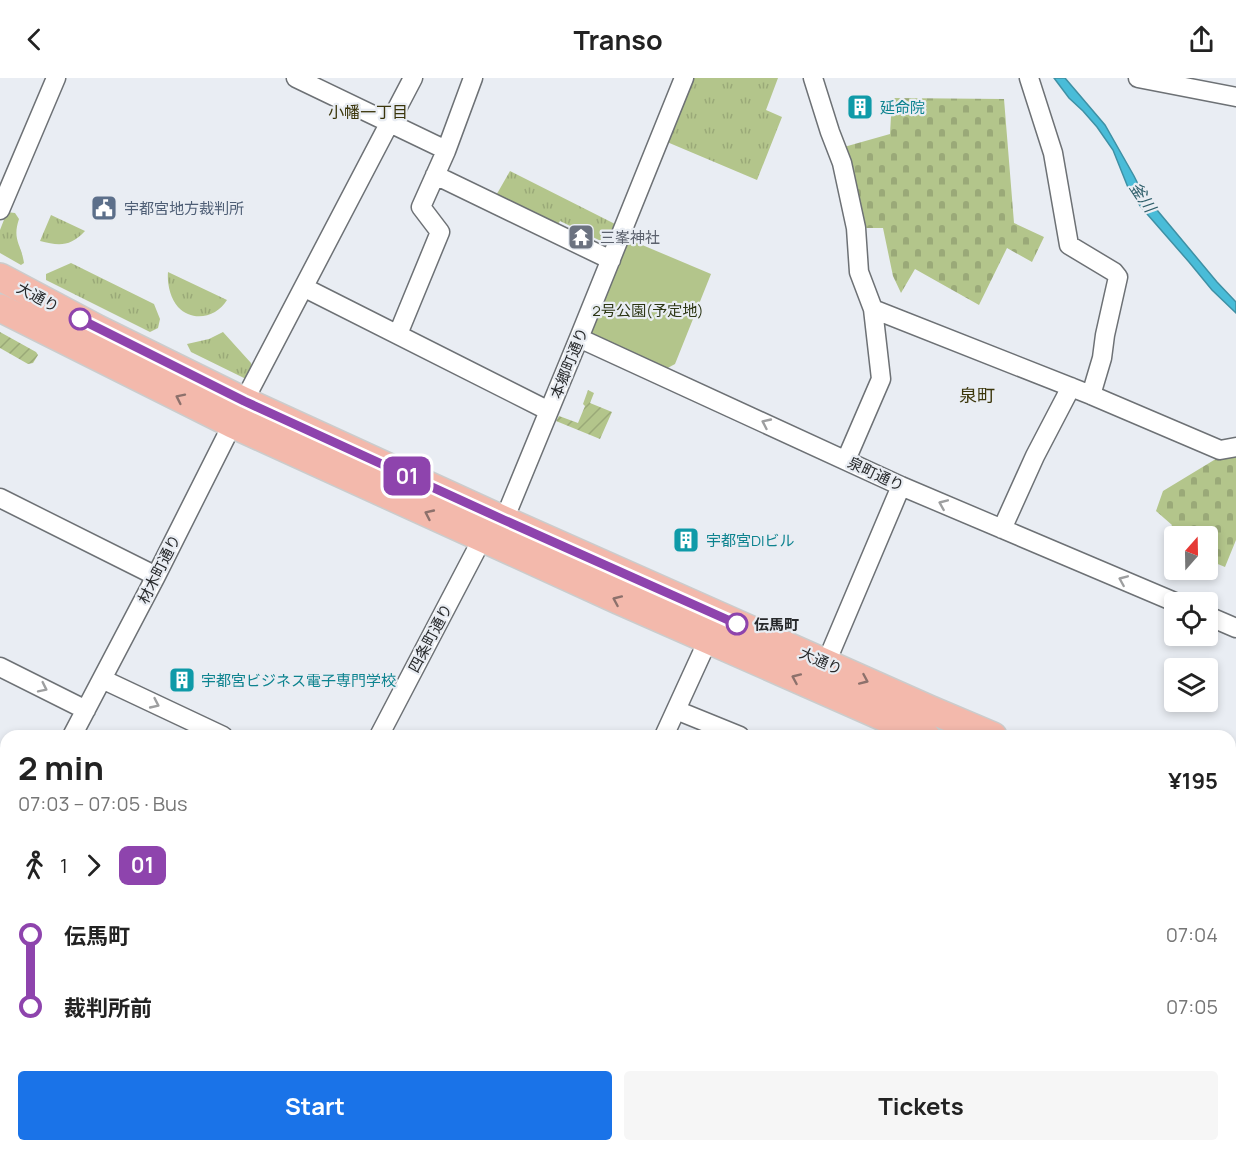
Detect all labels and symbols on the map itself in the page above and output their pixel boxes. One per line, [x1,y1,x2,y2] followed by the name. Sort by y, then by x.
[845,92,875,122] building icon: 延命院
[880,97,925,118] place label: 延命院
[328,101,408,123] district label: 小幡一丁目
[1125,178,1162,218] water label: 釜川
[89,193,119,223] public building icon: 宇都宮地方裁判所
[124,198,244,219] place label: 宇都宮地方裁判所
[566,222,596,252] temple icon: 三峯神社
[600,227,660,248] place label: 三峯神社
[13,277,63,317] street label: 大通り
[592,300,704,321] park label: 2号公園(予定地)
[69,308,91,330] unlabelled marker
[545,324,593,402] street label: 本郷町通り
[959,383,995,407] district label: 泉町
[175,394,186,406] one-way arrow
[761,419,772,431] one-way arrow
[844,452,908,496] street label: 泉町通り
[380,456,434,496] line badge: 01
[938,499,949,511] one-way arrow
[425,509,436,521] one-way arrow
[671,525,701,555] building icon: 宇都宮DIビル
[1164,526,1218,580] north arrow
[706,530,795,551] place label: 宇都宮DIビル
[133,531,185,607] street label: 材木町通り
[1118,575,1129,587] one-way arrow
[613,595,624,607] one-way arrow
[403,600,457,676] street label: 四条町通り
[726,613,748,635] marker: 伝馬町
[754,614,799,635] place label: 伝馬町
[796,642,846,680] street label: 大通り
[167,665,197,695] building icon: 宇都宮ビジネス電子専門学校
[201,670,396,691] place label: 宇都宮ビジネス電子専門学校
[858,673,869,685] one-way arrow
[792,674,803,686] one-way arrow
[37,681,48,693] one-way arrow
[148,697,159,709] one-way arrow

